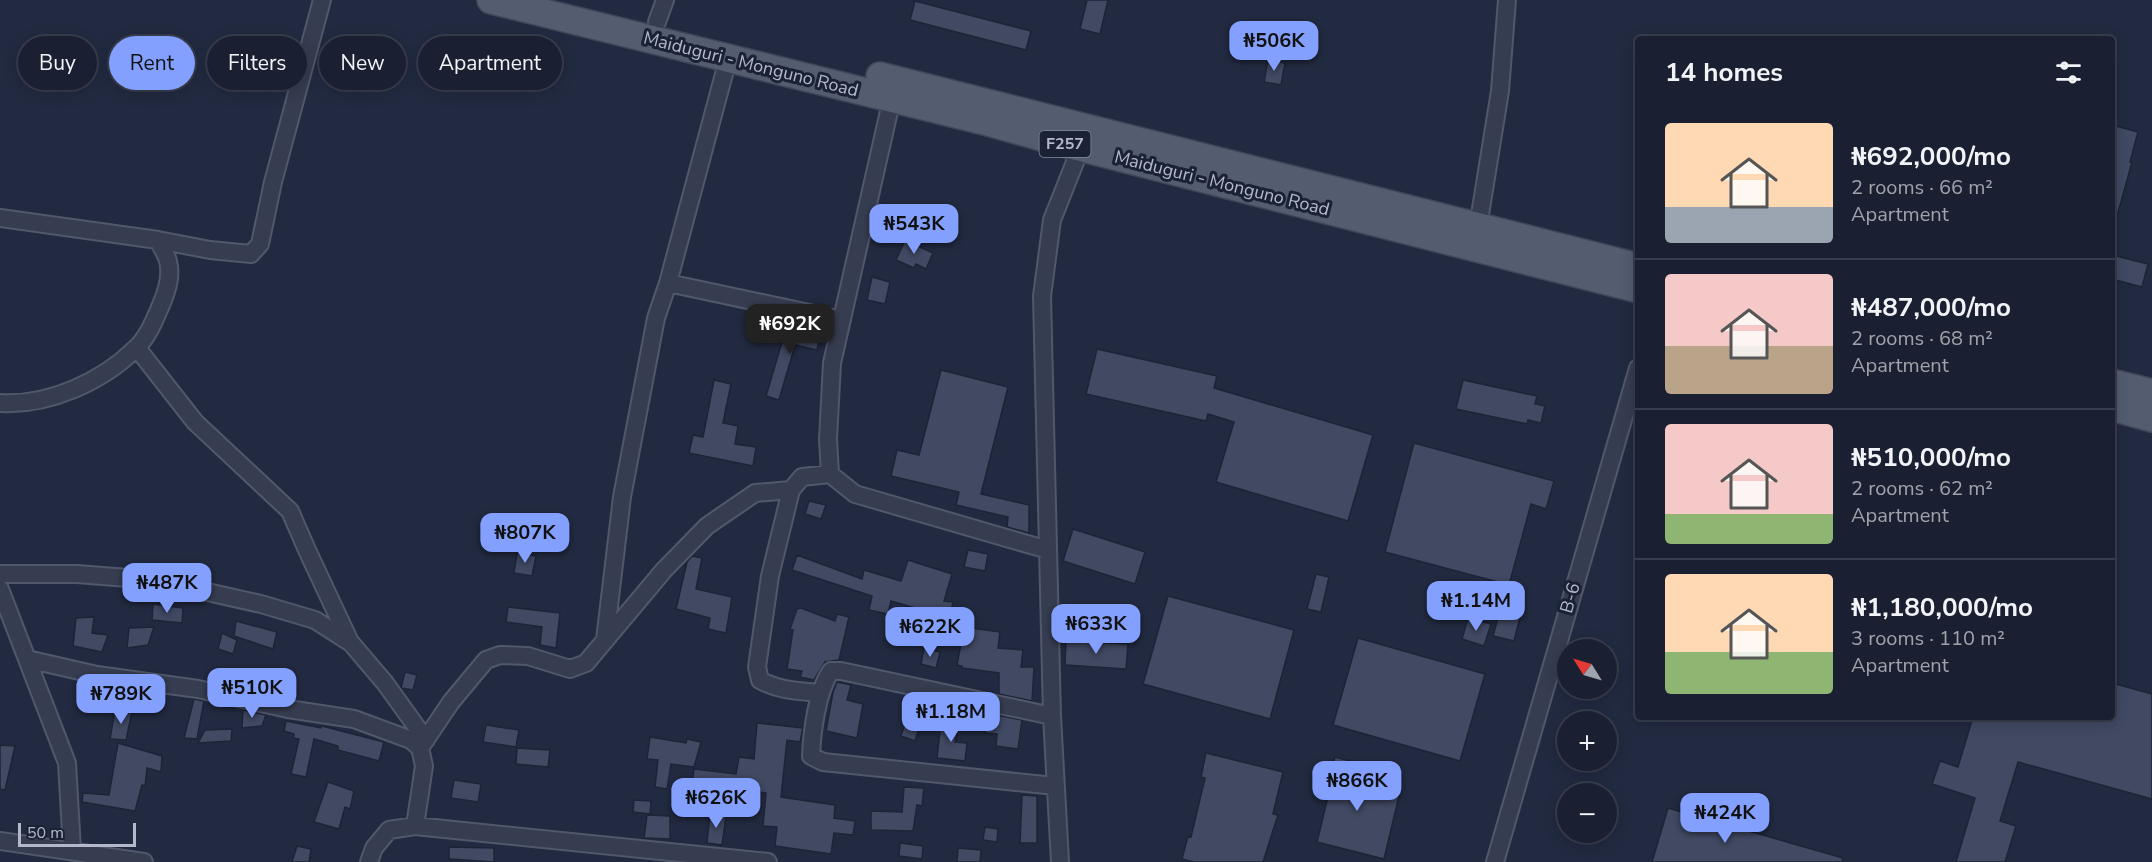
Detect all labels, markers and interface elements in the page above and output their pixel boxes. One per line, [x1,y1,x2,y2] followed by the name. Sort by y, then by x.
[1232,21,1316,72] pin: ₦506K
[641,26,861,102] street label: Maiduguri - Monguno Road
[1243,27,1305,54] text: ₦506K
[18,36,97,90] chip: Buy
[109,36,195,90] chip: Rent
[207,36,307,90] chip: Filters
[319,36,406,90] chip: New
[418,36,562,90] chip: Apartment
[1665,55,1783,90] text: 14 homes
[2052,56,2085,89] icon: filters
[1040,131,1090,157] road number: F257
[1851,139,2011,174] text: ₦692,000/mo
[1112,145,1332,221] street label: Maiduguri - Monguno Road
[1713,147,1785,219] icon: home
[1851,174,1993,201] text: 2 rooms · 66 m²
[1851,201,1949,228] text: Apartment
[872,204,956,255] pin: ₦543K
[883,210,945,237] text: ₦543K
[1851,290,2011,325] text: ₦487,000/mo
[1713,298,1785,370] icon: home
[748,304,832,355] pin: ₦692K
[759,310,821,337] text: ₦692K
[1851,325,1993,352] text: 2 rooms · 68 m²
[1851,352,1949,379] text: Apartment
[1851,440,2011,475] text: ₦510,000/mo
[1713,448,1785,520] icon: home
[1851,475,1993,502] text: 2 rooms · 62 m²
[1851,502,1949,529] text: Apartment
[483,513,567,564] pin: ₦807K
[494,519,556,546] text: ₦807K
[125,563,209,614] pin: ₦487K
[136,569,198,596] text: ₦487K
[1554,580,1586,616] street label: B-6
[1427,581,1525,632] pin: ₦1.14M
[1441,587,1511,614] text: ₦1.14M
[1851,590,2033,625] text: ₦1,180,000/mo
[1713,598,1785,670] icon: home
[1054,604,1138,655] pin: ₦633K
[888,607,972,658] pin: ₦622K
[1065,610,1127,637] text: ₦633K
[899,613,961,640] text: ₦622K
[1851,625,2005,652] text: 3 rooms · 110 m²
[1557,639,1617,699] north arrow
[1557,639,1617,843] map controls
[1851,652,1949,679] text: Apartment
[210,668,294,719] pin: ₦510K
[79,674,163,725] pin: ₦789K
[221,674,283,701] text: ₦510K
[90,680,152,707] text: ₦789K
[902,692,1000,743] pin: ₦1.18M
[916,698,986,725] text: ₦1.18M
[1557,711,1617,771] button: +
[1315,761,1399,812] pin: ₦866K
[1326,767,1388,794] text: ₦866K
[674,778,758,829] pin: ₦626K
[1557,783,1617,843] button: −
[685,784,747,811] text: ₦626K
[1683,793,1767,844] pin: ₦424K
[1694,799,1756,826] text: ₦424K
[18,820,136,848] scale bar
[27,822,64,844] text: 50 m

